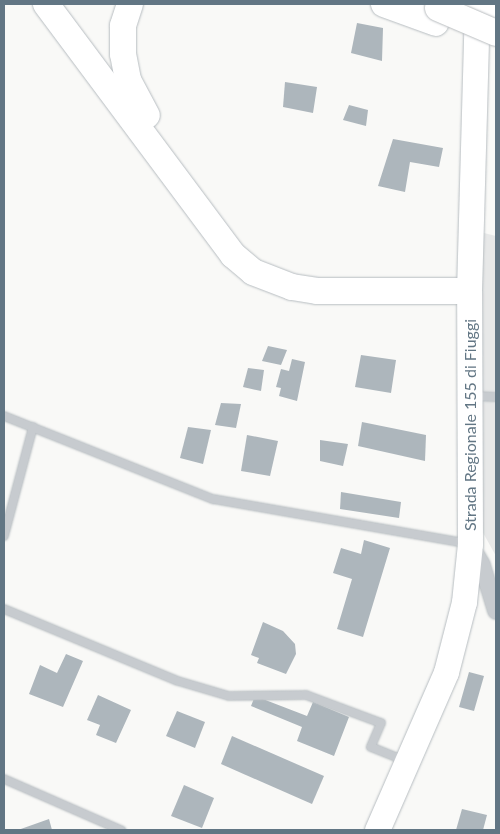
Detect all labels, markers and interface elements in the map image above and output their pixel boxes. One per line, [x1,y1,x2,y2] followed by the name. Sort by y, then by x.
[460,319,480,531] street label: Strada Regionale 155 di Fiuggi

